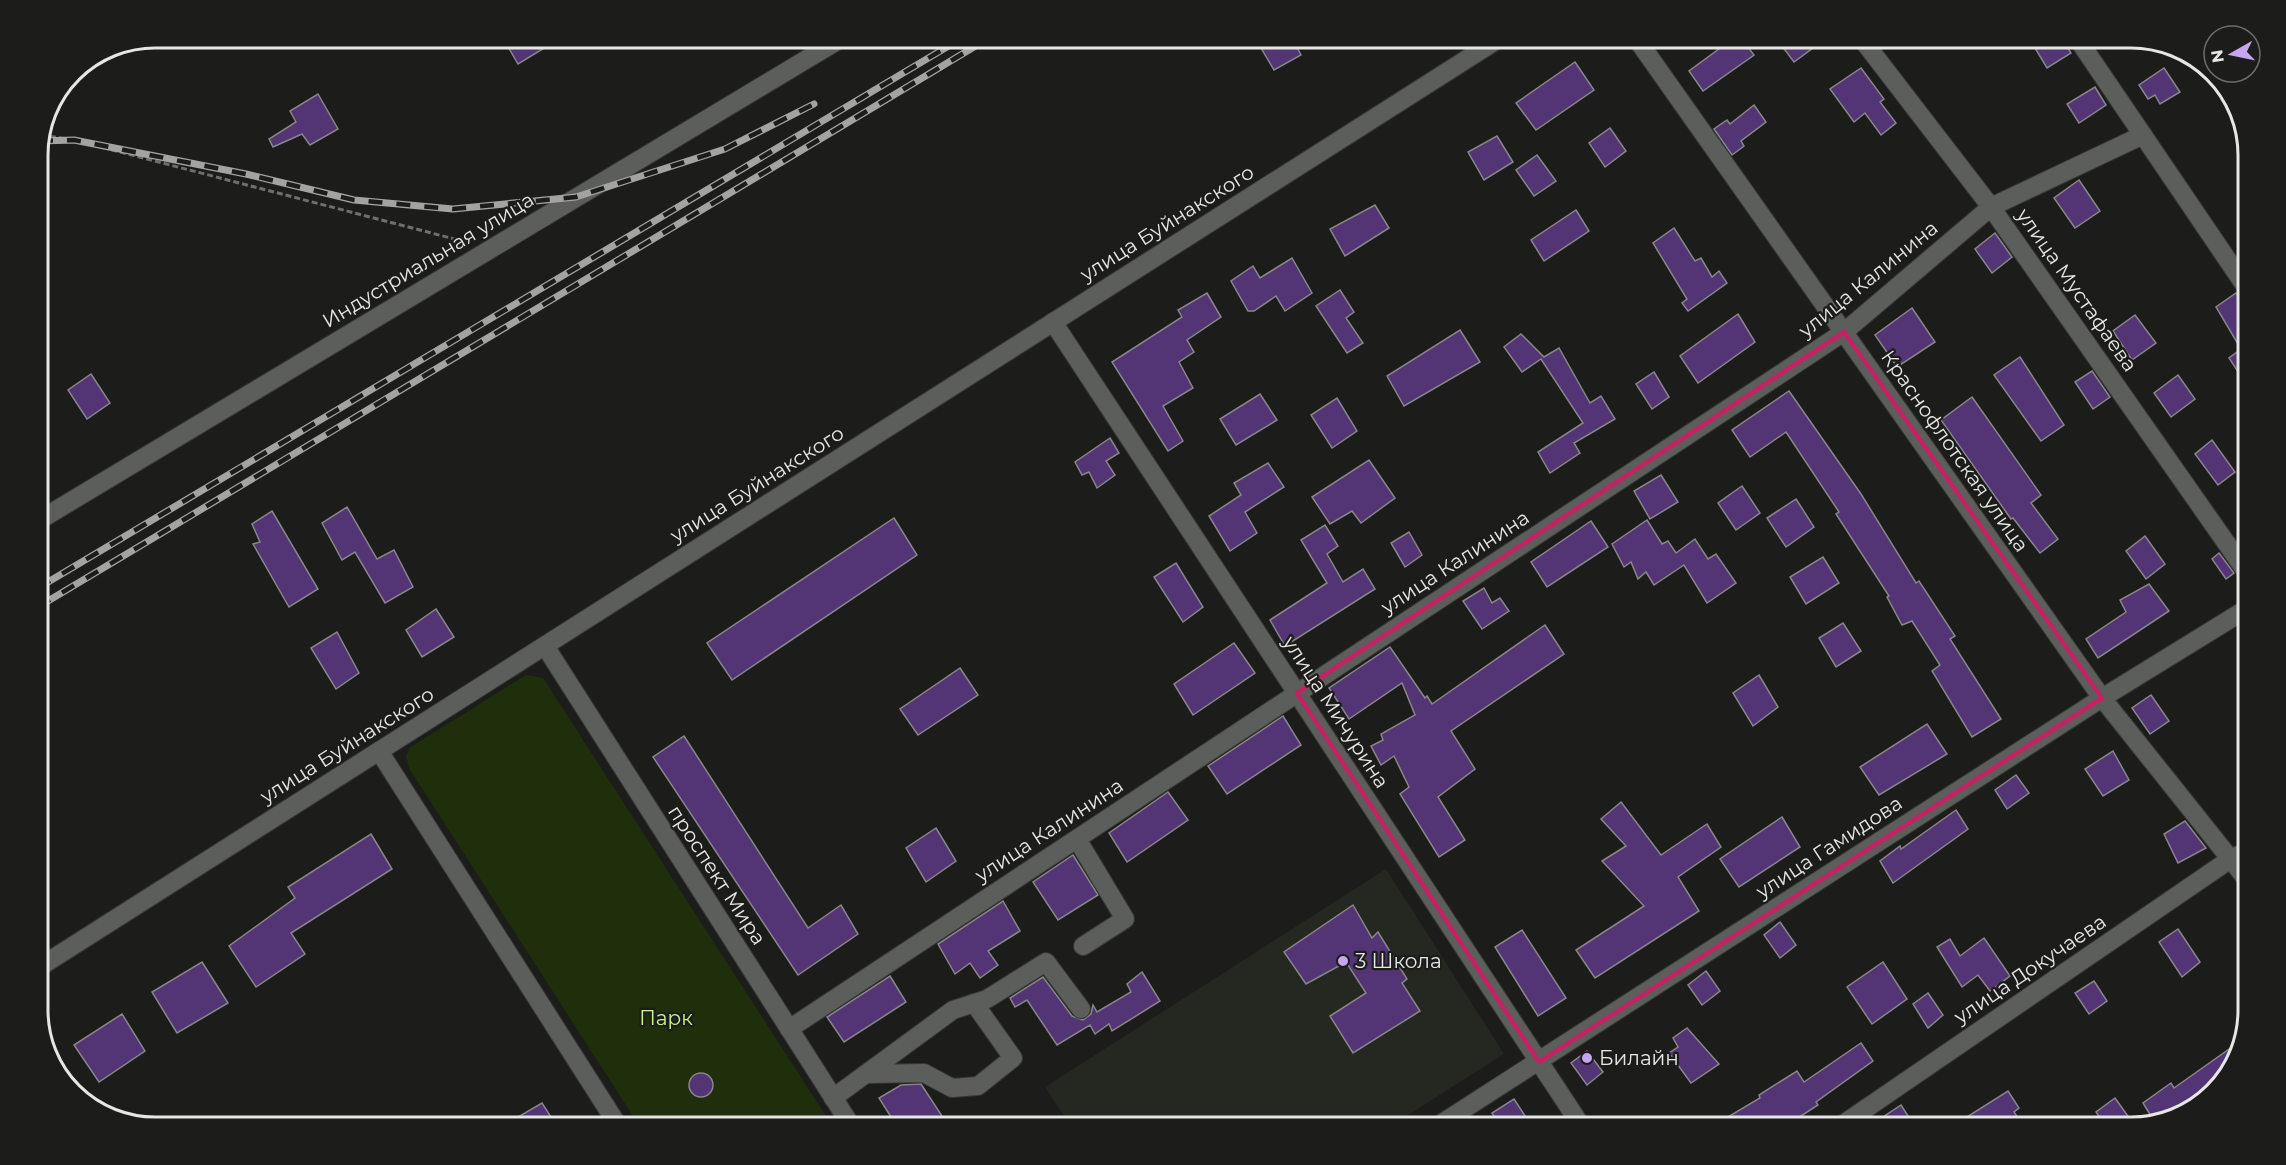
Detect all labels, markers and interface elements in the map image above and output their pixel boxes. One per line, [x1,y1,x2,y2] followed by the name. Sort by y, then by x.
[2202,24,2262,84] north arrow
[2207,48,2228,64] text: N
[1075,160,1258,287] street label: улица Буйнакского
[318,187,538,333] street label: Индустриальная улица
[2011,203,2142,376] street label: улица Мустафаева
[1793,216,1942,343] street label: улица Калинина
[1876,346,2034,556] street label: Краснофлотская улица
[665,421,848,548] street label: улица Буйнакского
[1376,505,1534,619] street label: улица Калинина
[1277,631,1394,793] street label: улица Мичурина
[255,682,438,809] street label: улица Буйнакского
[970,773,1128,887] street label: улица Калинина
[1751,791,1907,904] street label: улица Гамидова
[663,801,771,949] street label: проспект Мира
[1949,909,2111,1029] street label: улица Докучаева
[1355,949,1442,973] place label: 3 Школа
[1336,954,1350,968] marker: 3 Школа
[639,1006,693,1030] park label: Парк
[1599,1046,1679,1070] place label: Билайн
[1580,1051,1594,1065] marker: Билайн

